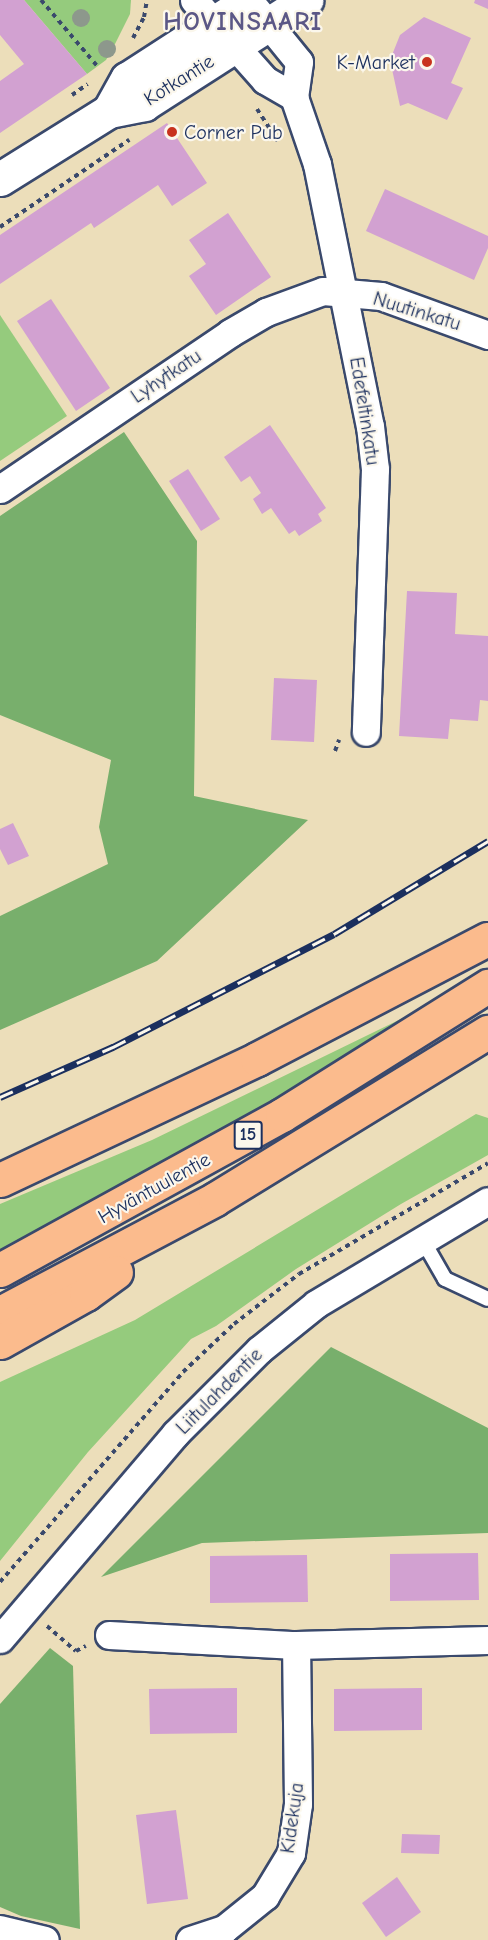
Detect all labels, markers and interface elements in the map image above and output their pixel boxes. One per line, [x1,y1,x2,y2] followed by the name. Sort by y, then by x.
[163,7,323,39] district label: HOVINSAARI
[139,49,219,111] street label: Kotkantie
[337,50,415,74] place label: K-Market
[420,55,434,69] marker: K-Market
[184,120,283,144] place label: Corner Pub
[165,125,179,139] marker: Corner Pub
[370,286,464,336] street label: Nuutinkatu
[126,344,206,408] street label: Lyhytkatu
[345,355,385,467] street label: Edefeltinkatu
[233,1120,263,1150] road number: 15
[94,1147,214,1229] street label: Hyväntuulentie
[171,1343,267,1439] street label: Liitulahdentie
[275,1781,309,1855] street label: Kidekuja

